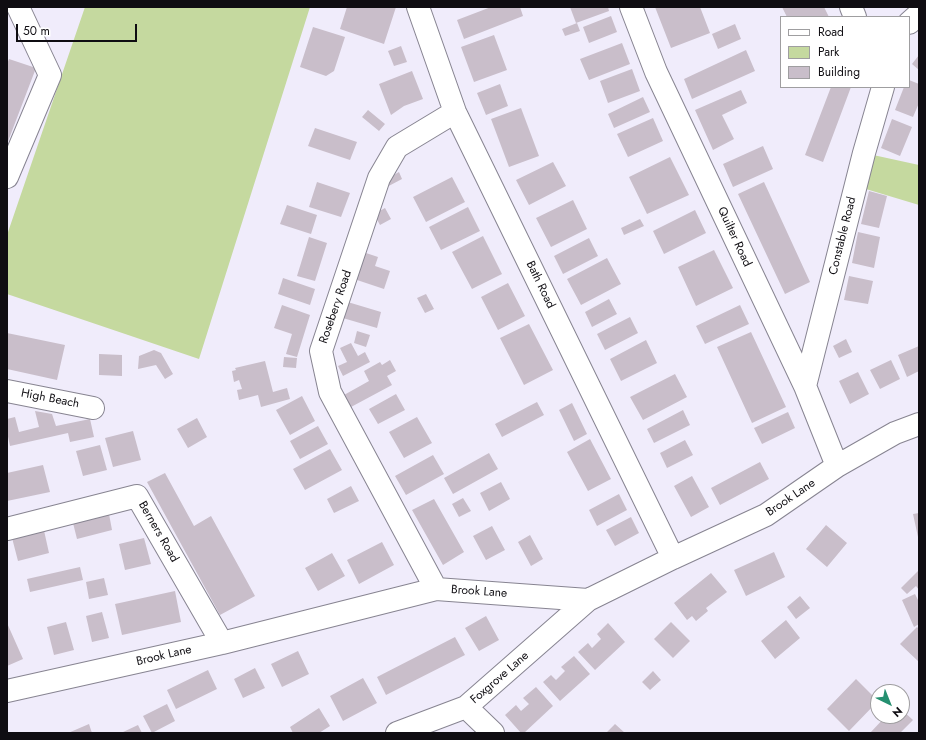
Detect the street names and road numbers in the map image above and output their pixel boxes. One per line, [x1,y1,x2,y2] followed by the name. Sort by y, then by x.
[826,196,860,276] street label: Constable Road
[714,205,754,269] street label: Quilter Road
[522,259,558,311] street label: Bath Road
[317,268,355,346] street label: Rosebery Road
[20,386,80,412] street label: High Beach
[764,476,818,520] street label: Brook Lane
[135,499,181,565] street label: Berners Road
[450,583,508,601] street label: Brook Lane
[135,643,193,669] street label: Brook Lane
[468,649,532,707] street label: Foxgrove Lane

